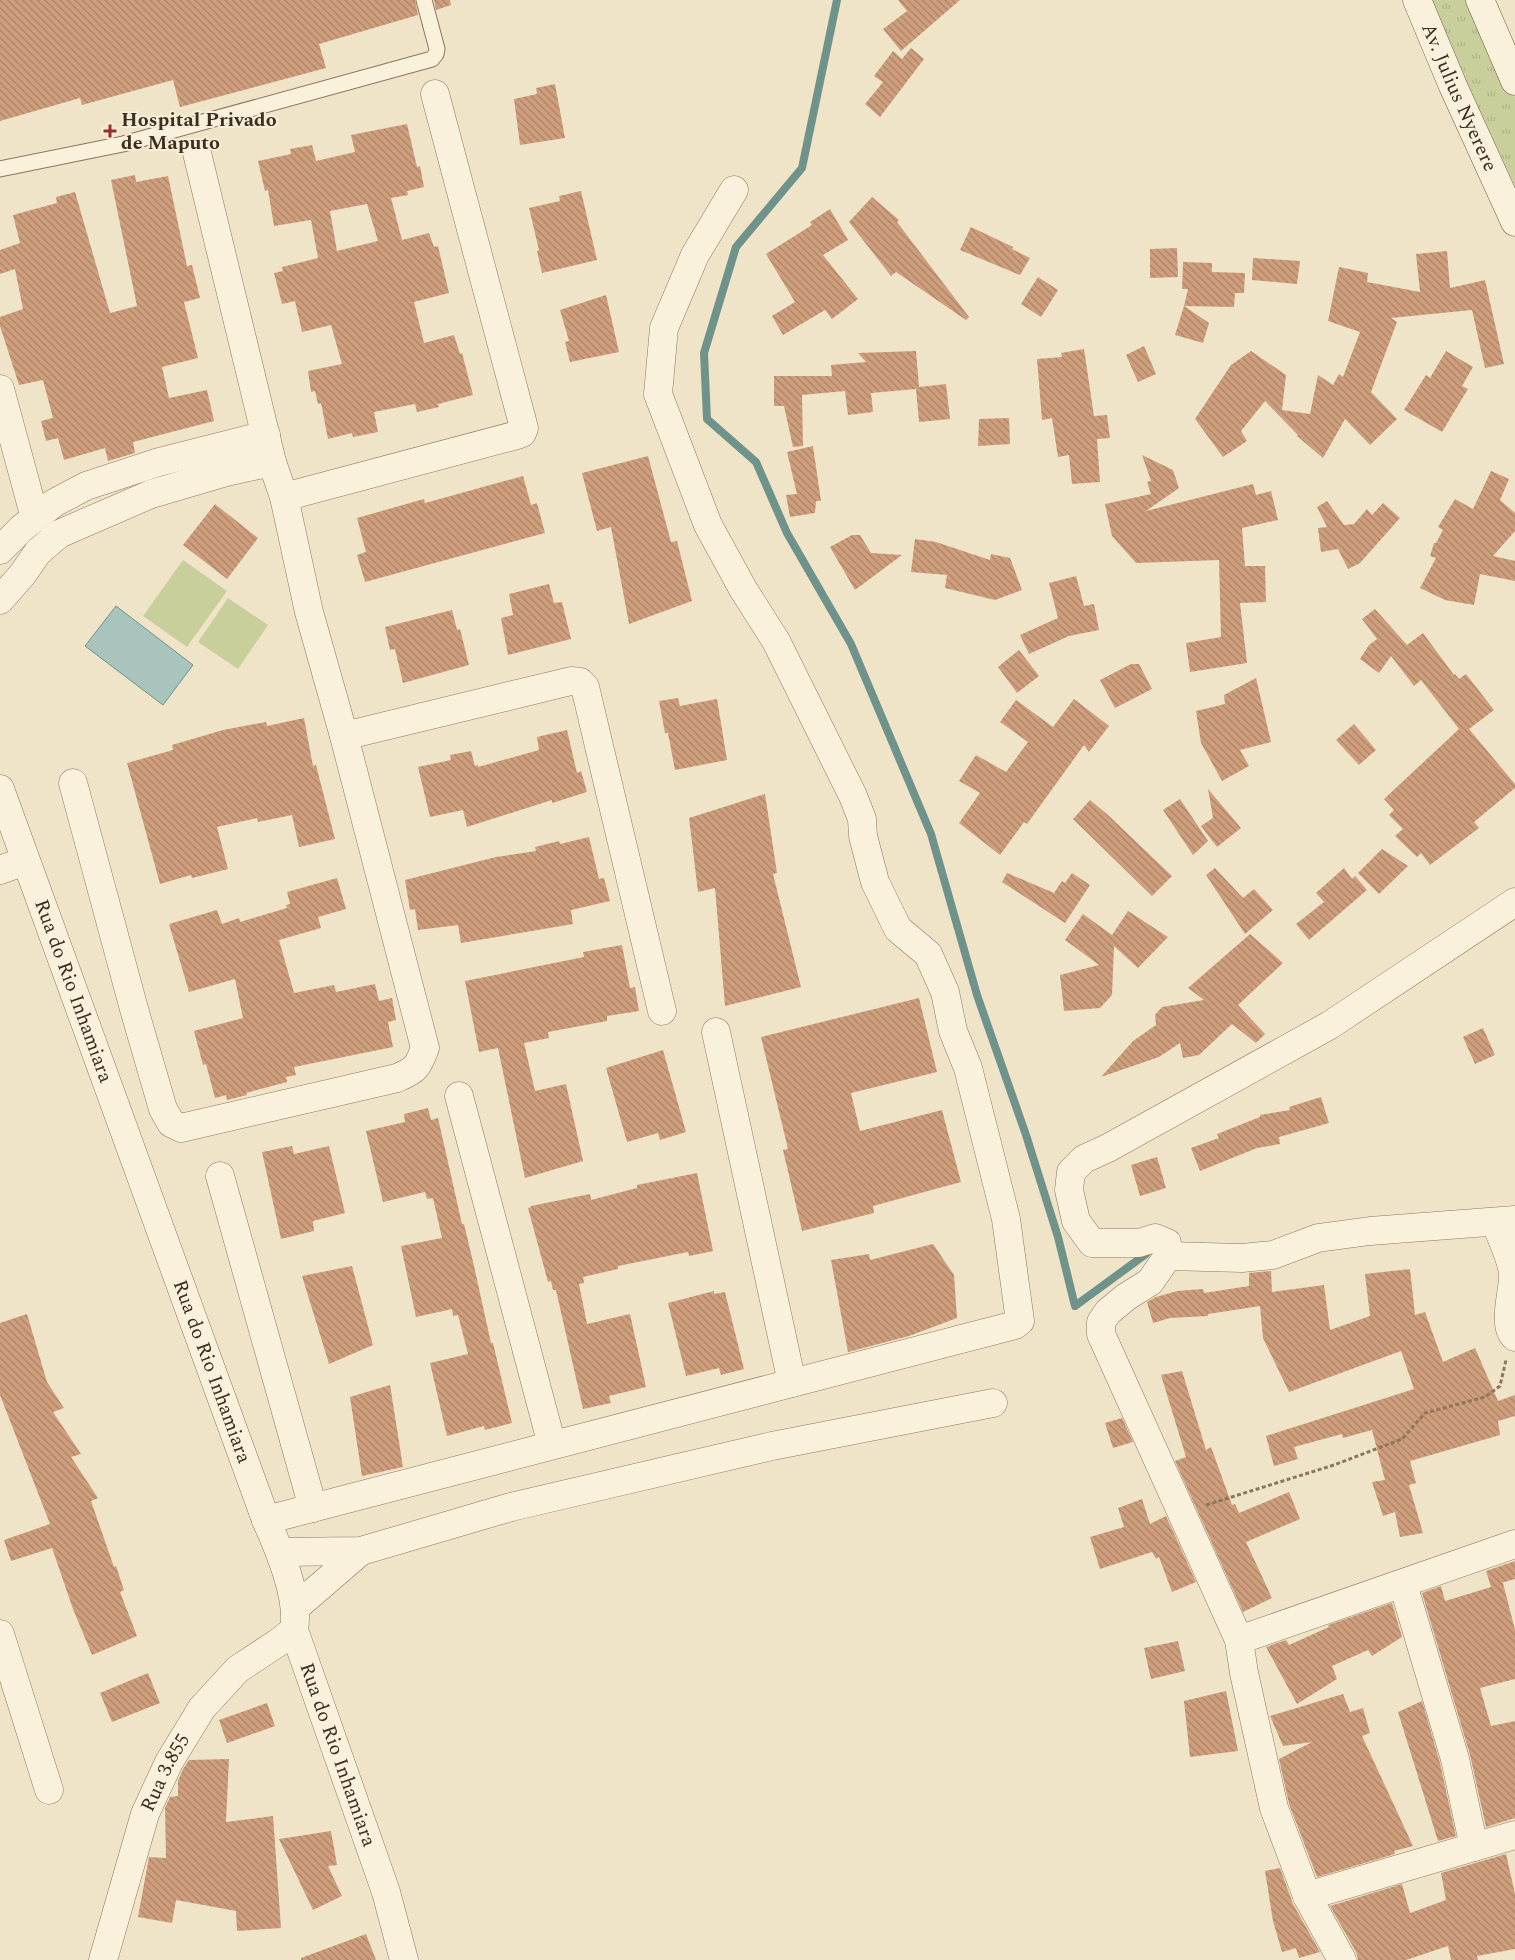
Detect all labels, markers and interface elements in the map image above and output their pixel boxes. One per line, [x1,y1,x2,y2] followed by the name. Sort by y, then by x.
[1413,18,1505,176] street label: Av. Julius Nyerere
[121,105,277,158] place label: Hospital Privado de Maputo
[103,124,117,138] marker: Hospital Privado de Maputo
[26,895,121,1087] street label: Rua do Rio Inhamiara
[165,1276,259,1468] street label: Rua do Rio Inhamiara
[292,1659,384,1851] street label: Rua do Rio Inhamiara
[133,1728,198,1817] street label: Rua 3.855

